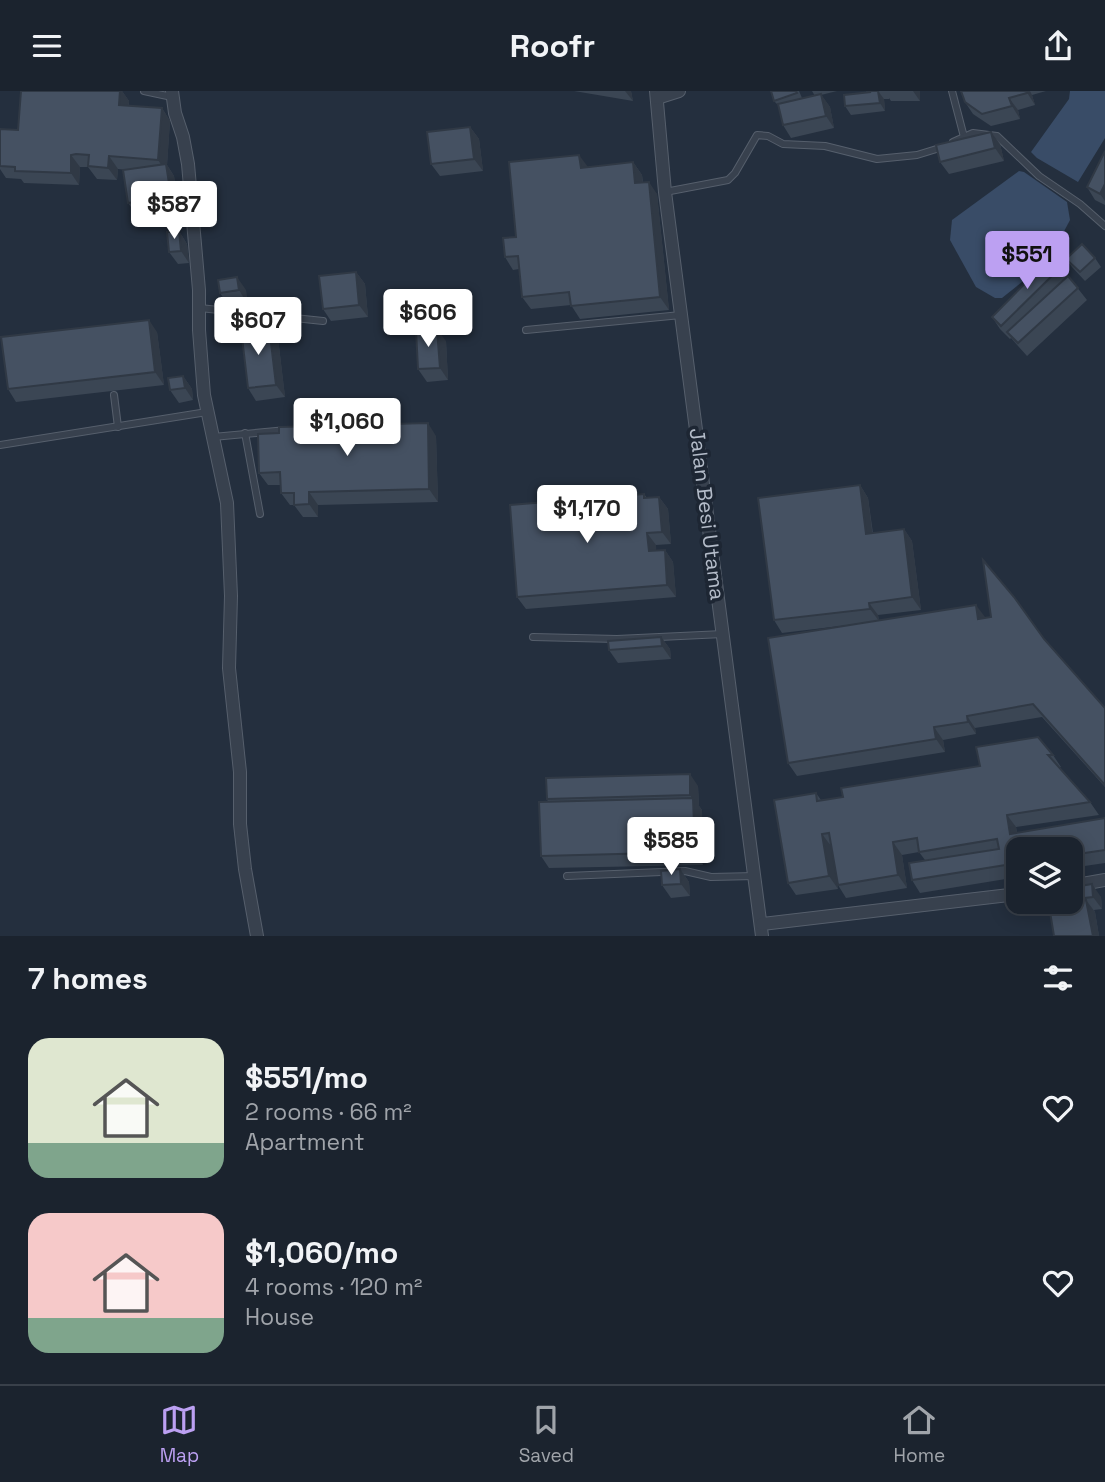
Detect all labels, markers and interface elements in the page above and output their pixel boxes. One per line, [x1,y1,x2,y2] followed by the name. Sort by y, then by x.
[510,26,595,66] text: Roofr
[28,27,66,65] icon: menu
[1039,27,1077,65] icon: share
[133,181,215,241] pin: $587
[147,189,201,219] text: $587
[986,231,1068,291] pin: $551
[1001,239,1053,269] text: $551
[387,289,469,349] pin: $606
[217,297,299,357] pin: $607
[399,297,457,327] text: $606
[230,305,286,335] text: $607
[290,399,404,458] pin: $1,060
[310,406,384,436] text: $1,060
[684,426,731,602] street label: Jalan Besi Utama
[530,485,644,545] pin: $1,170
[553,493,621,523] text: $1,170
[630,817,712,877] pin: $585
[643,825,699,855] text: $585
[1006,837,1083,914] map controls
[1006,837,1083,914] button: layers
[28,959,148,998] text: 7 homes
[1039,959,1077,997] icon: filters
[245,1058,368,1097] text: $551/mo
[84,1066,168,1150] icon: home
[1039,1089,1077,1127] icon: heart
[245,1097,412,1127] text: 2 rooms · 66 m²
[245,1127,365,1157] text: Apartment
[245,1233,398,1272] text: $1,060/mo
[84,1241,168,1325] icon: home
[1039,1264,1077,1302] icon: heart
[245,1272,422,1302] text: 4 rooms · 120 m²
[245,1302,314,1332] text: House
[160,1401,199,1468] tab: Map
[519,1401,574,1468] tab: Saved
[893,1401,945,1468] tab: Home

